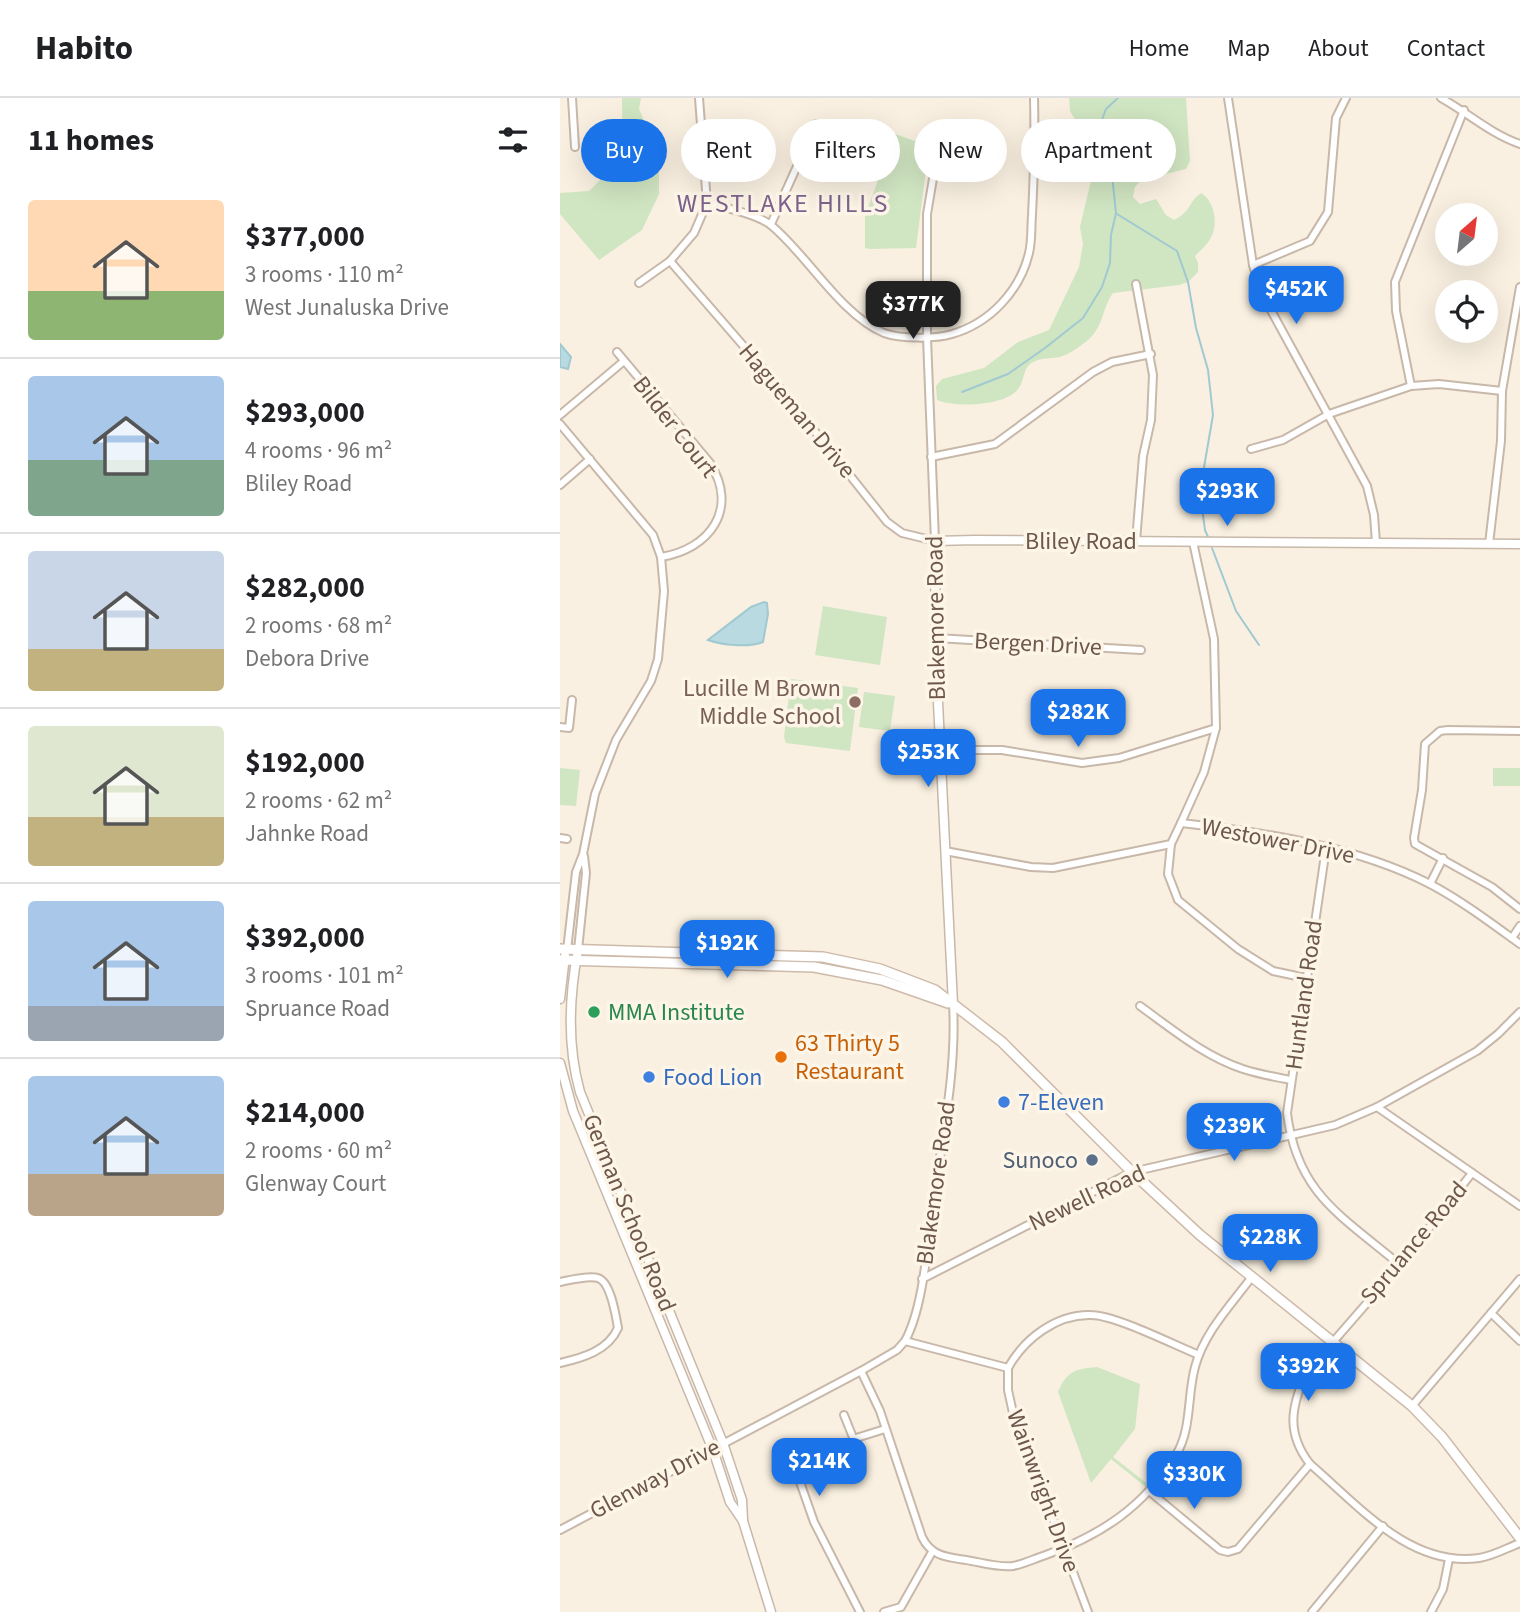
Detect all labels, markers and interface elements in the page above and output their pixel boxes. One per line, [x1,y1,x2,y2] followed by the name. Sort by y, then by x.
[35,25,133,72] text: Habito
[1129,31,1189,66] text: Home
[1227,31,1270,66] text: Map
[1308,31,1369,66] text: About
[1407,31,1485,66] text: Contact
[28,119,154,162] text: 11 homes
[581,119,667,182] chip: Buy
[681,119,776,182] chip: Rent
[790,119,900,182] chip: Filters
[914,119,1007,182] chip: New
[1021,119,1176,182] chip: Apartment
[494,121,532,159] icon: filters
[677,185,889,222] district label: WESTLAKE HILLS
[1435,203,1498,266] north arrow
[1435,203,1498,343] map controls
[245,215,365,258] text: $377,000
[84,228,168,312] icon: home
[245,258,404,291] text: 3 rooms · 110 m²
[1247,266,1345,326] pin: $452K
[1265,272,1327,305] text: $452K
[1435,280,1498,343] button: locate
[864,282,962,341] pin: $377K
[882,287,944,320] text: $377K
[245,291,449,324] text: West Junaluska Drive
[730,336,864,486] street label: Hagueman Drive
[624,369,726,485] street label: Bilder Court
[245,391,365,434] text: $293,000
[84,404,168,488] icon: home
[245,434,392,467] text: 4 rooms · 96 m²
[245,467,352,500] text: Bliley Road
[1178,468,1276,528] pin: $293K
[1196,474,1258,507] text: $293K
[1025,524,1137,559] street label: Bliley Road
[917,535,955,701] street label: Blakemore Road
[245,566,365,609] text: $282,000
[84,579,168,663] icon: home
[245,609,392,642] text: 2 rooms · 68 m²
[973,623,1103,665] street label: Bergen Drive
[245,642,369,675] text: Debora Drive
[683,671,841,734] place label: Lucille M Brown Middle School
[1029,690,1127,749] pin: $282K
[847,694,863,710] marker: Lucille M Brown Middle School
[1047,695,1109,728] text: $282K
[879,730,977,789] pin: $253K
[897,735,959,768] text: $253K
[245,741,365,784] text: $192,000
[84,754,168,838] icon: home
[245,784,392,817] text: 2 rooms · 62 m²
[1198,809,1358,873] street label: Westower Drive
[245,817,369,850] text: Jahnke Road
[245,916,365,959] text: $392,000
[1276,918,1332,1072] street label: Huntland Road
[678,920,776,980] pin: $192K
[696,926,758,959] text: $192K
[84,929,168,1013] icon: home
[245,959,404,992] text: 3 rooms · 101 m²
[245,992,390,1025] text: Spruance Road
[608,995,745,1030] place label: MMA Institute
[586,1004,602,1020] marker: MMA Institute
[795,1026,904,1089] place label: 63 Thirty 5 Restaurant
[773,1049,789,1065] marker: 63 Thirty 5 Restaurant
[663,1060,762,1095] place label: Food Lion
[641,1069,657,1085] marker: Food Lion
[1018,1085,1104,1120] place label: 7-Eleven
[245,1091,365,1134] text: $214,000
[996,1094,1012,1110] marker: 7-Eleven
[907,1099,965,1267] street label: Blakemore Road
[84,1104,168,1188] icon: home
[1185,1104,1283,1163] pin: $239K
[573,1109,685,1317] street label: German School Road
[1203,1109,1265,1142] text: $239K
[245,1134,392,1167] text: 2 rooms · 60 m²
[1003,1143,1078,1178] place label: Sunoco
[1084,1152,1100,1168] marker: Sunoco
[1023,1156,1151,1240] street label: Newell Road
[245,1167,386,1200] text: Glenway Court
[1352,1174,1476,1312] street label: Spruance Road
[1221,1214,1319,1274] pin: $228K
[1239,1220,1301,1253] text: $228K
[1259,1344,1357,1403] pin: $392K
[1277,1349,1339,1382] text: $392K
[997,1405,1089,1577] street label: Wainwright Drive
[584,1430,726,1528] street label: Glenway Drive
[770,1438,868,1498] pin: $214K
[788,1444,850,1477] text: $214K
[1145,1452,1243,1511] pin: $330K
[1163,1457,1225,1490] text: $330K

